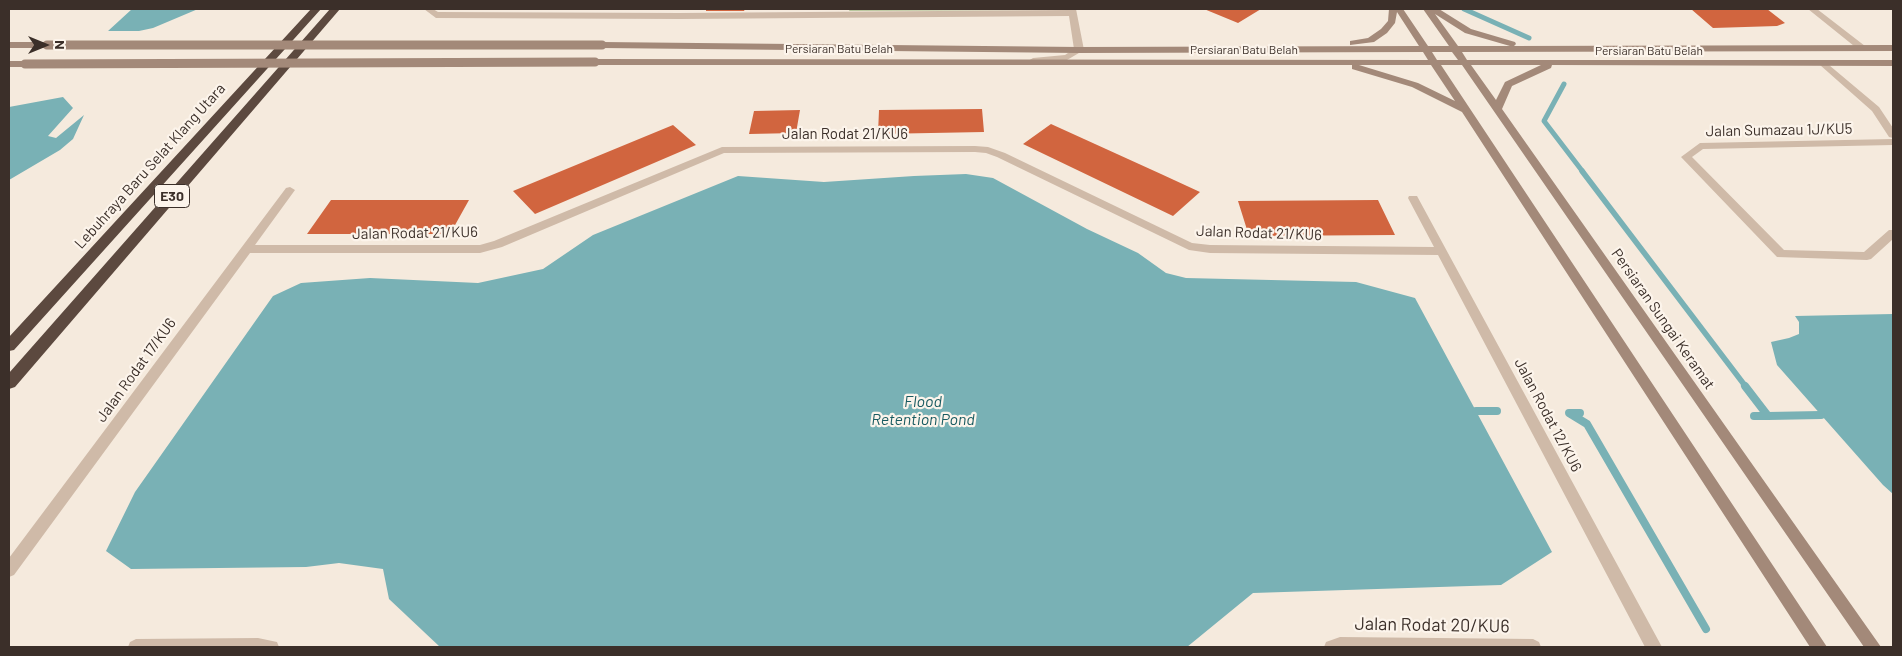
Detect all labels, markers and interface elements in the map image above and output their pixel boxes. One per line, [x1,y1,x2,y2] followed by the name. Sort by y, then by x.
[20,20,70,70] north arrow
[52,40,69,50] text: N
[785,42,893,56] street label: Persiaran Batu Belah
[1190,43,1298,57] street label: Persiaran Batu Belah
[1595,44,1703,58] street label: Persiaran Batu Belah
[71,80,229,252] street label: Lebuhraya Baru Selat Klang Utara
[1705,120,1853,140] street label: Jalan Sumazau 1J/KU5
[782,125,908,143] street label: Jalan Rodat 21/KU6
[154,185,190,208] road number: E30
[1196,222,1322,244] street label: Jalan Rodat 21/KU6
[352,223,478,243] street label: Jalan Rodat 21/KU6
[1608,245,1718,393] street label: Persiaran Sungai Keramat
[92,314,180,426] street label: Jalan Rodat 17/KU6
[1510,355,1586,475] street label: Jalan Rodat 12/KU6
[871,392,975,430] water label: Flood Retention Pond
[1354,613,1510,637] street label: Jalan Rodat 20/KU6

